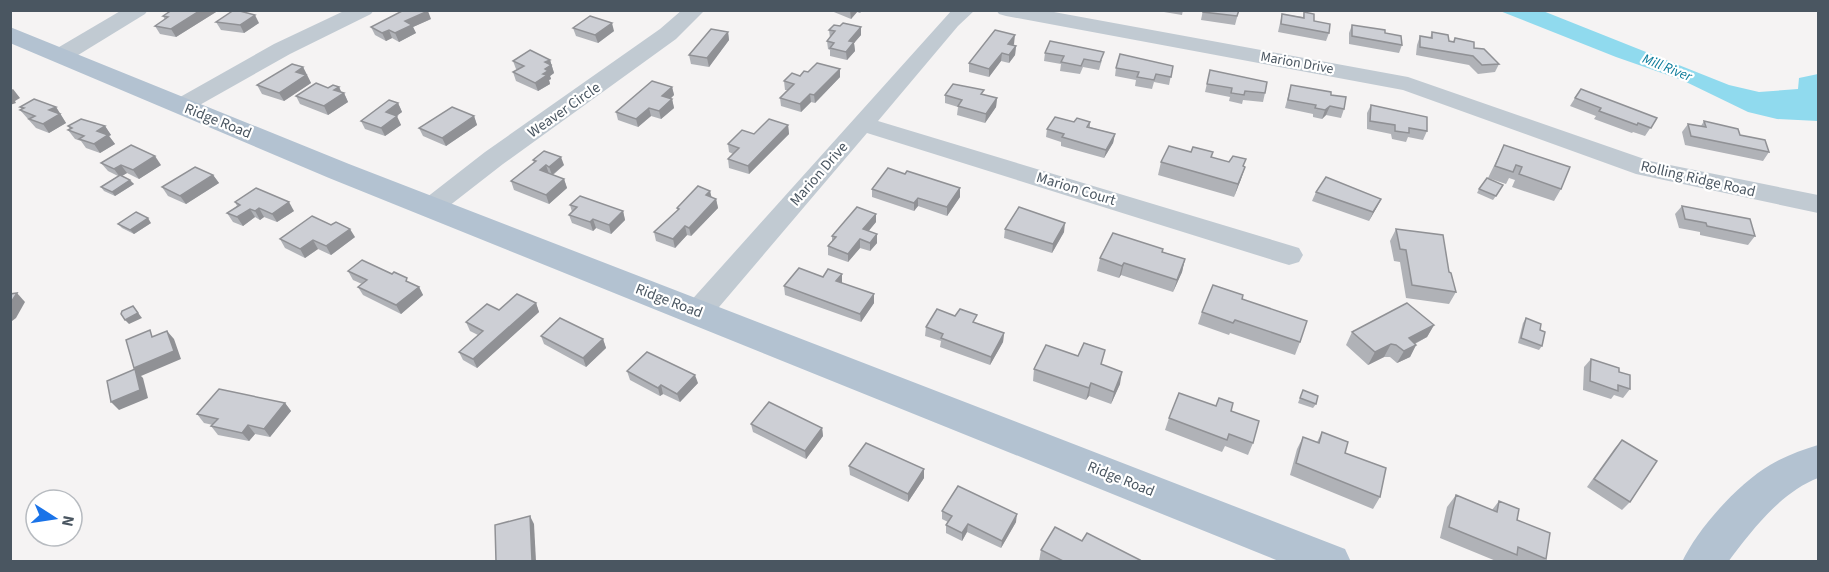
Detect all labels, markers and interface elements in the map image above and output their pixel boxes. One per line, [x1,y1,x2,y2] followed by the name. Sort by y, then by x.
[1259,47,1335,79] street label: Marion Drive
[1639,49,1696,87] water label: Mill River
[523,77,605,143] street label: Weaver Circle
[181,98,255,144] street label: Ridge Road
[785,137,853,211] street label: Marion Drive
[1639,156,1757,202] street label: Rolling Ridge Road
[1034,167,1118,211] street label: Marion Court
[632,279,706,323] street label: Ridge Road
[1084,456,1158,502] street label: Ridge Road
[24,488,84,548] north arrow
[56,513,80,528] text: N

